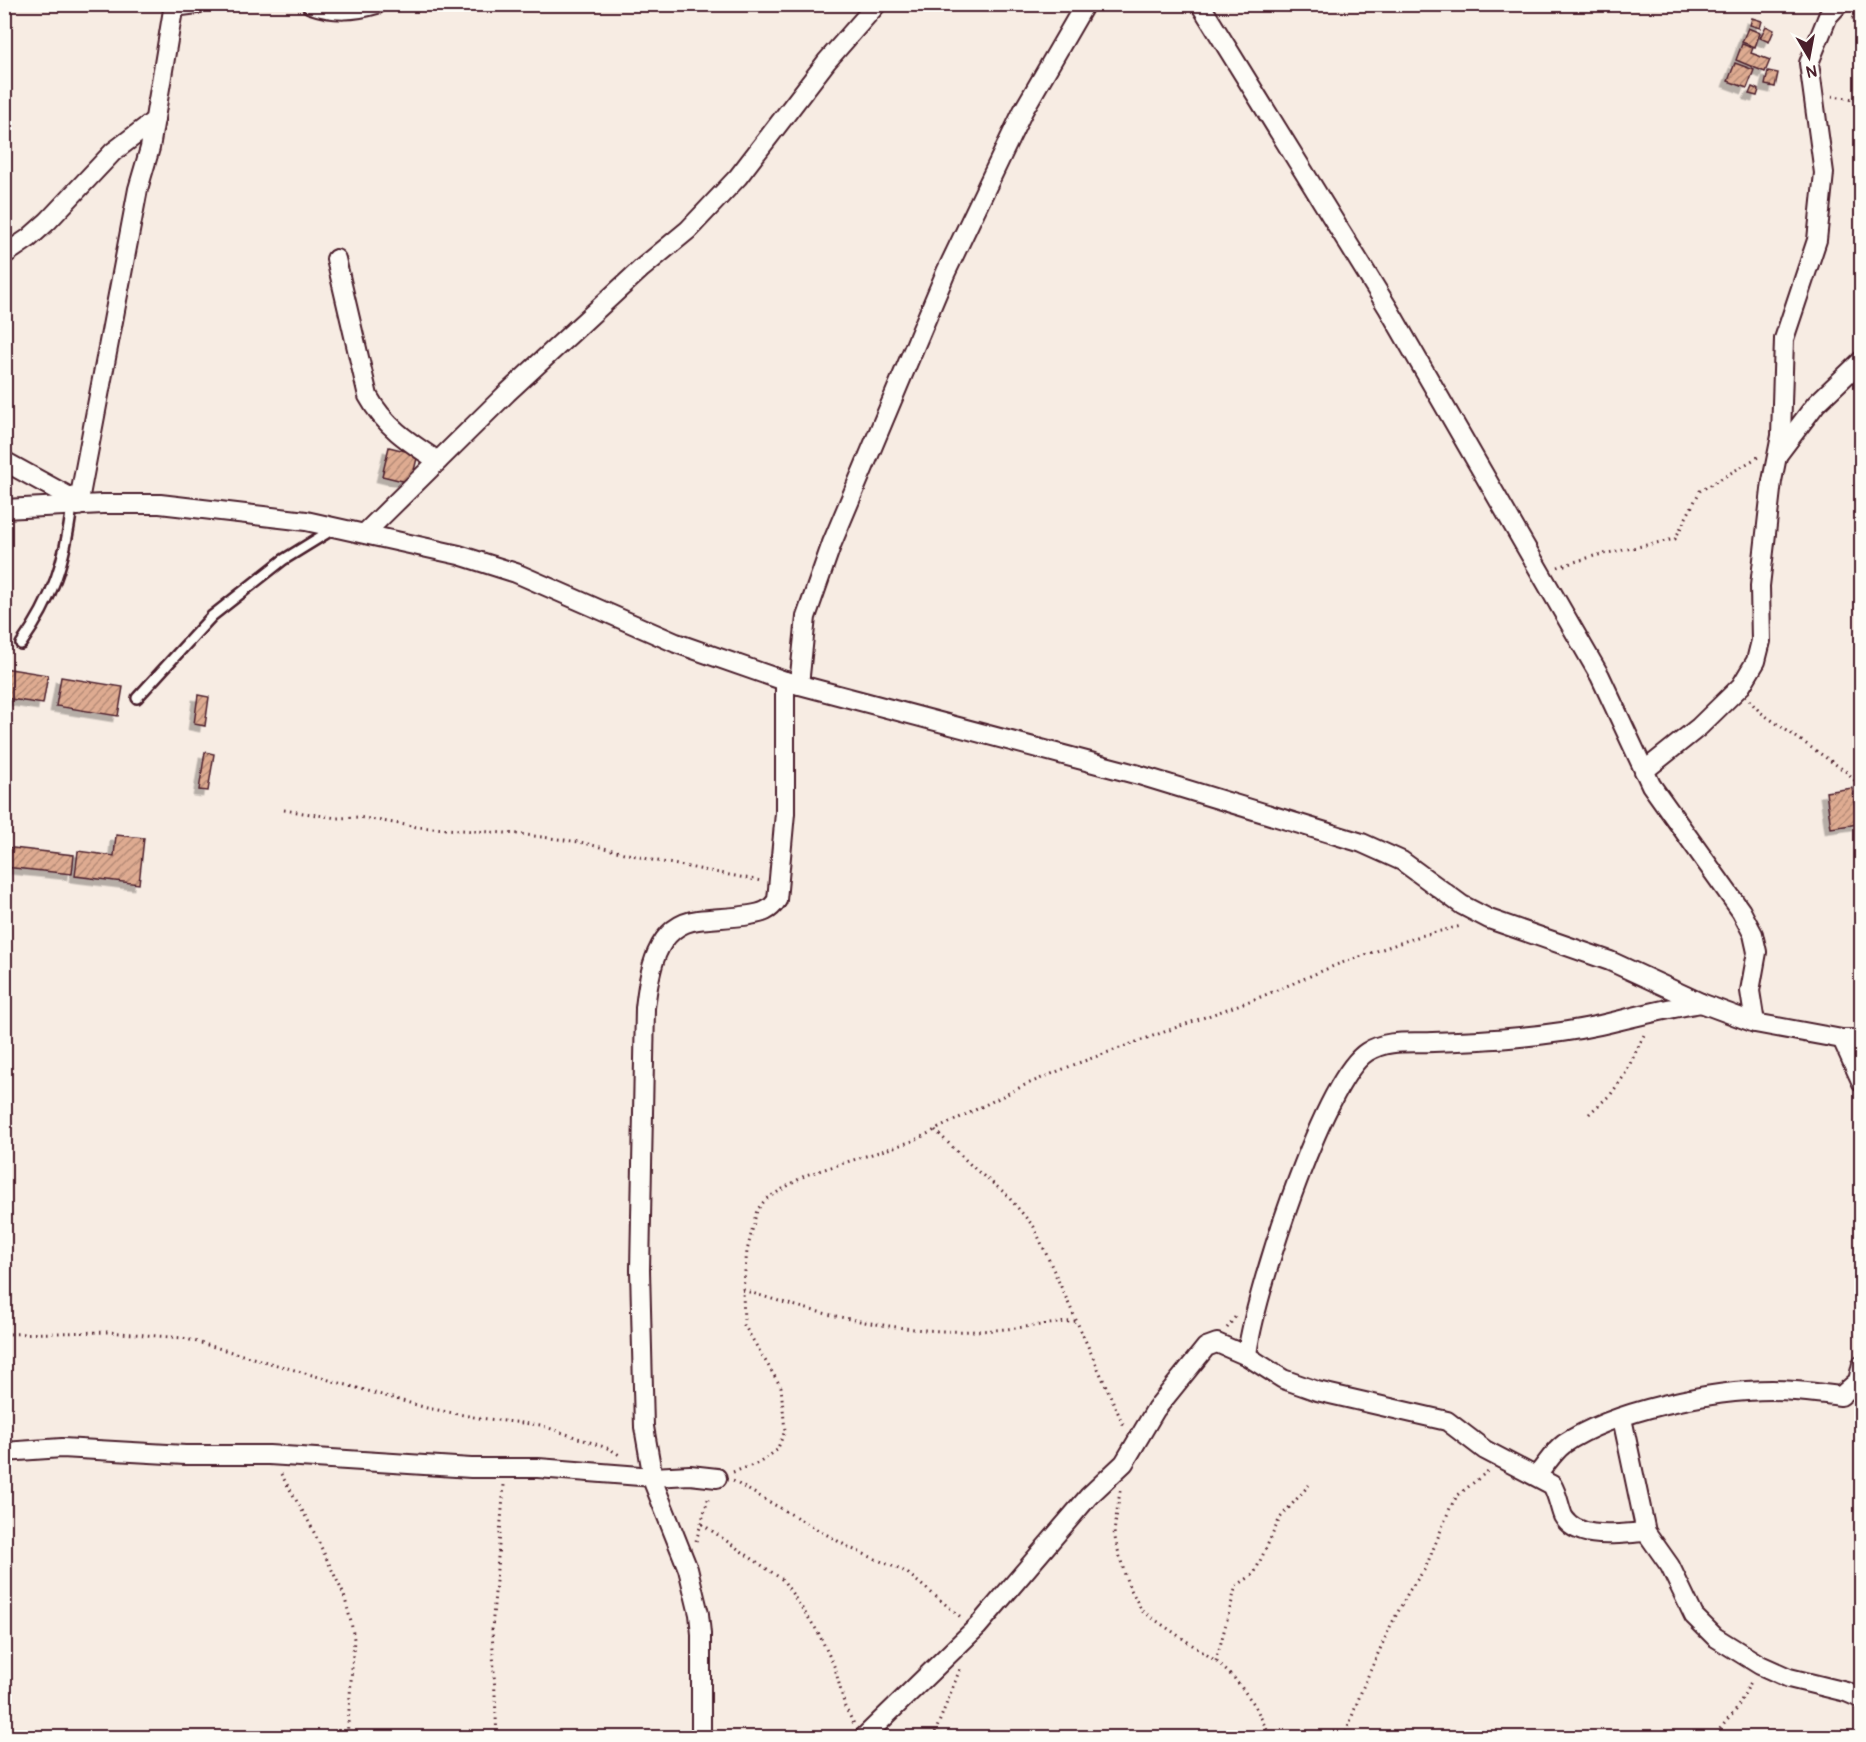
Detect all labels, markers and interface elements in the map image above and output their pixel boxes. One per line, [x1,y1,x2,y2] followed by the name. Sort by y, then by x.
[1779,27,1839,87] north arrow
[1804,60,1818,82] text: N

